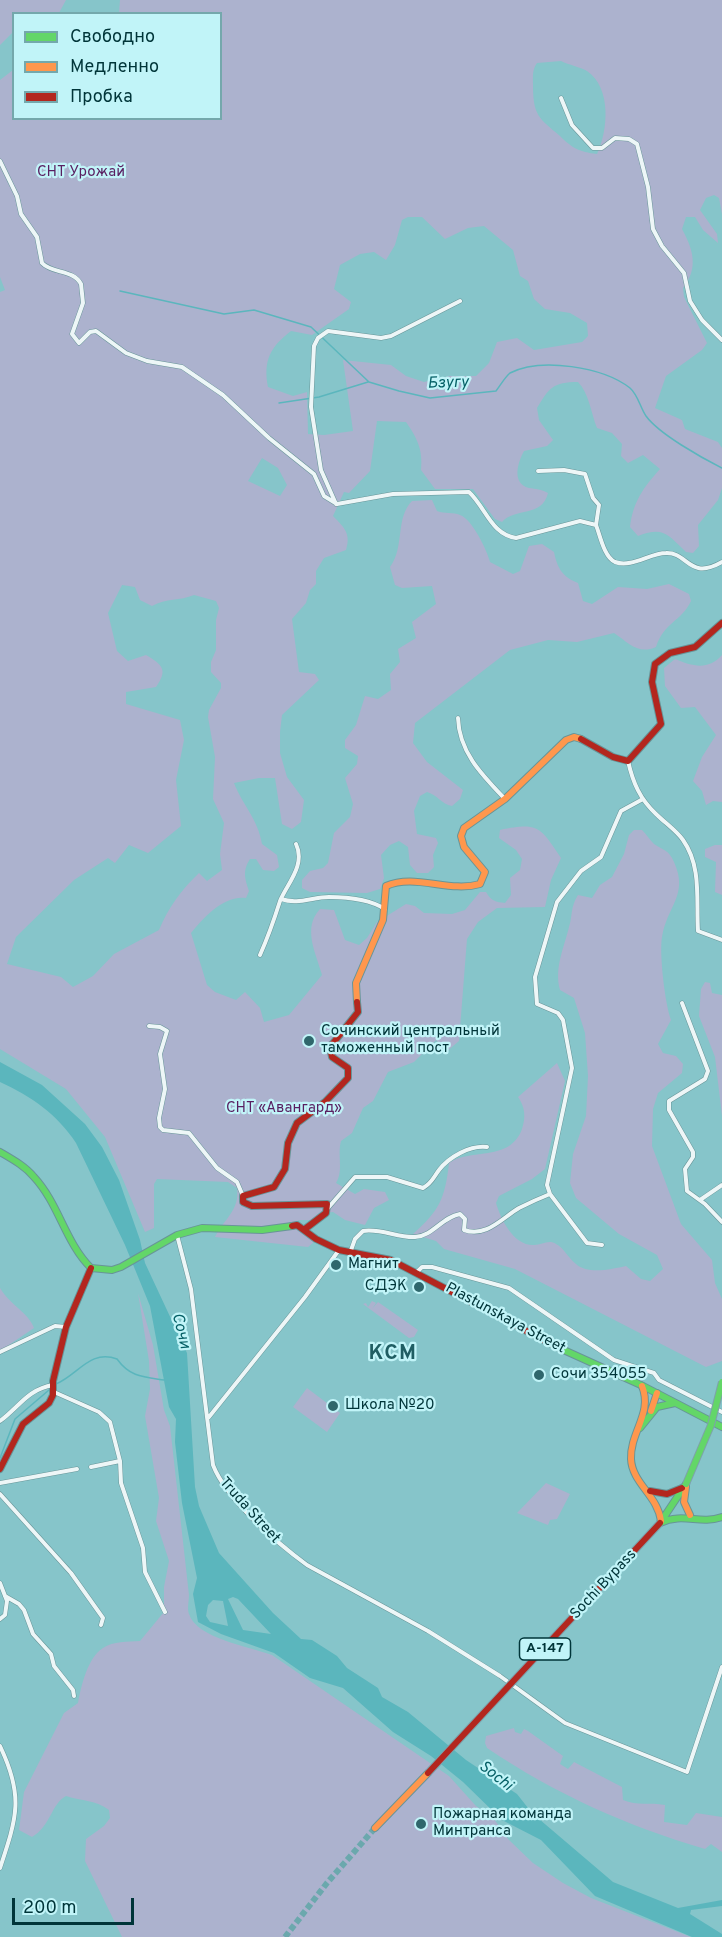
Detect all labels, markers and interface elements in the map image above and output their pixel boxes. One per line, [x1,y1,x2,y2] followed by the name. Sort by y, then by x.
[12,12,222,120] legend
[70,26,155,49] text: Свободно
[70,56,159,79] text: Медленно
[70,86,133,109] text: Пробка
[37,164,125,182] park label: СНТ Урожай
[427,374,469,394] water label: Бзугу
[321,1023,500,1058] place label: Сочинский центральный таможенный пост
[302,1034,316,1048] marker: Сочинский центральный таможенный пост
[226,1100,342,1118] park label: СНТ «Авангард»
[348,1256,399,1274] place label: Магнит
[329,1258,343,1272] marker: Магнит
[365,1278,407,1296] place label: СДЭК
[412,1280,426,1294] marker: СДЭК
[442,1280,568,1358] street label: Plastunskaya Street
[166,1311,194,1351] water label: Сочи
[368,1342,418,1368] district label: КСМ
[551,1366,646,1384] place label: Сочи 354055
[532,1368,546,1382] marker: Сочи 354055
[345,1397,435,1415] place label: Школа №20
[326,1399,340,1413] marker: Школа №20
[215,1474,283,1548] street label: Truda Street
[567,1546,641,1624] street label: Sochi Bypass
[520,1638,570,1660] road number: А-147
[474,1758,516,1796] water label: Sochi
[433,1806,572,1841] place label: Пожарная команда Минтранса
[414,1817,428,1831] marker: Пожарная команда Минтранса
[15,1886,136,1924] scale bar
[23,1897,76,1920] text: 200 m

